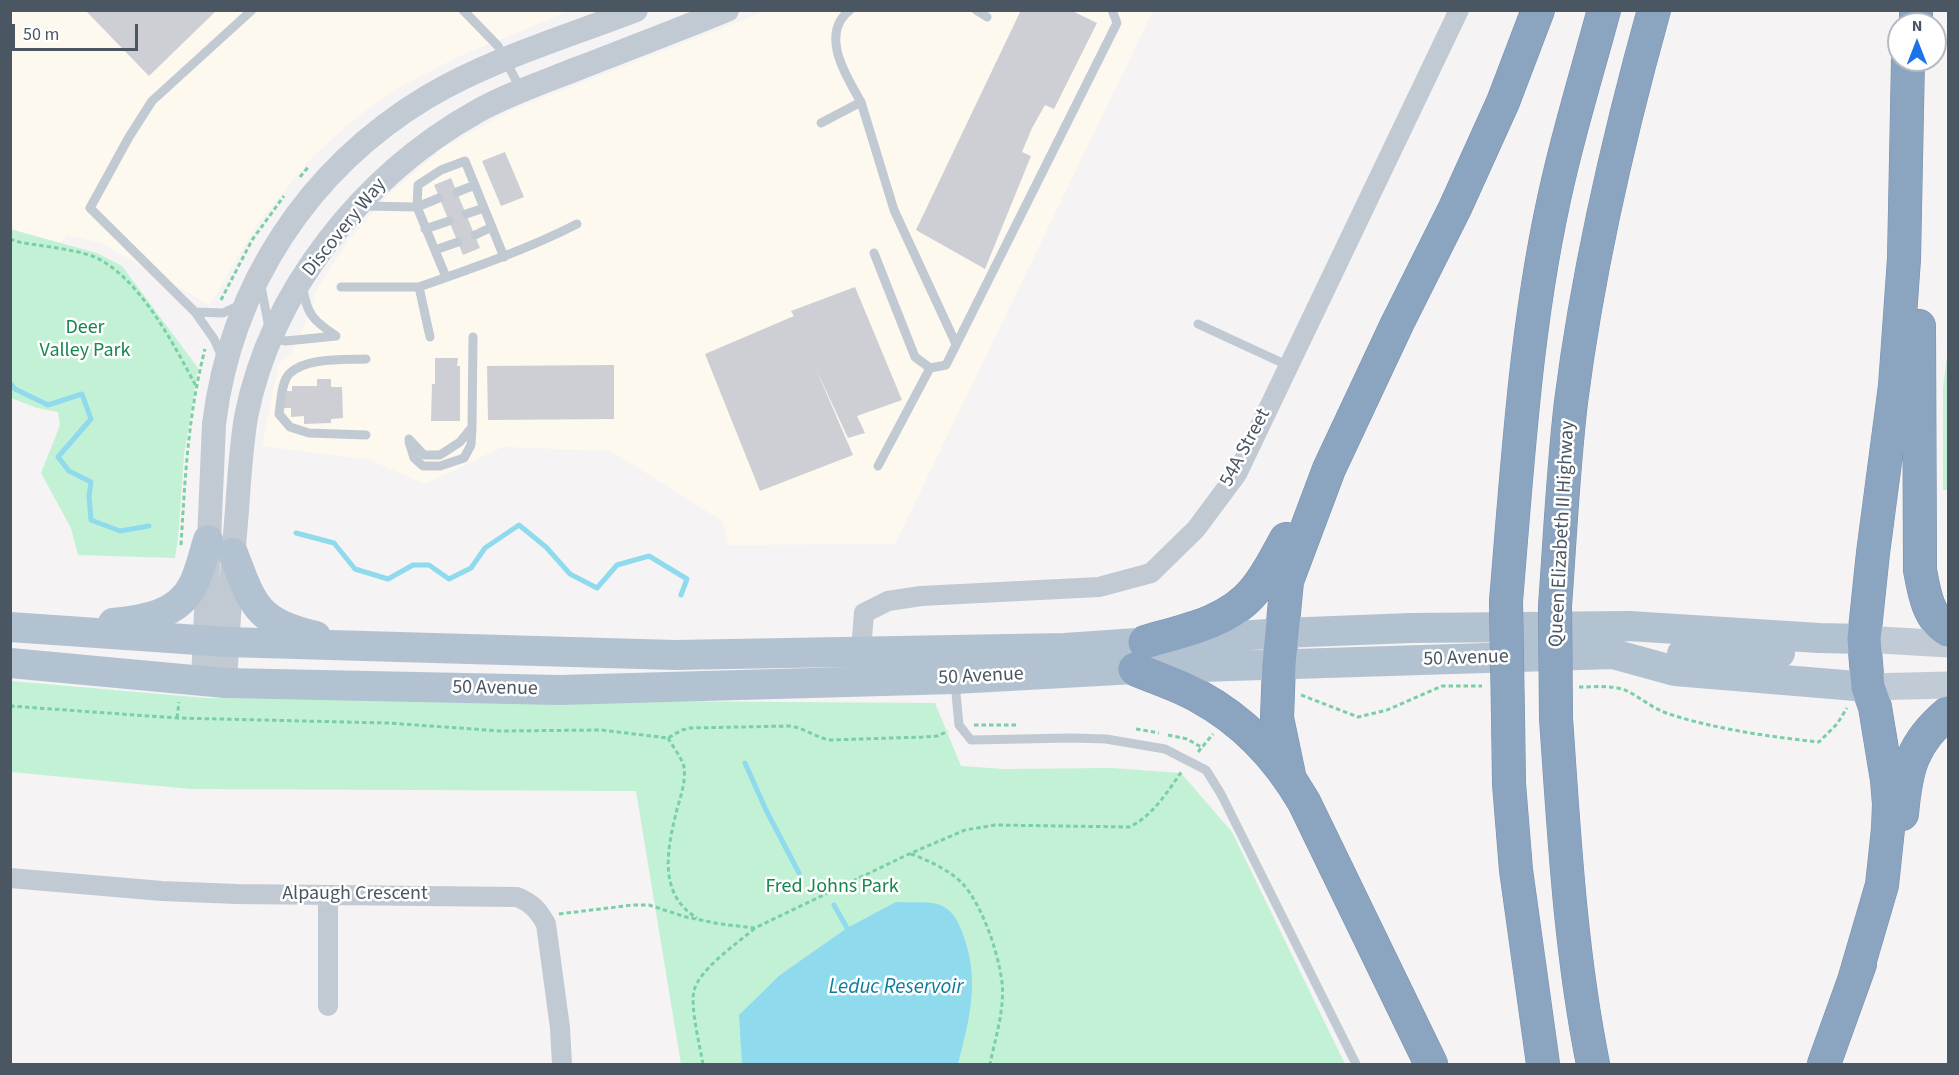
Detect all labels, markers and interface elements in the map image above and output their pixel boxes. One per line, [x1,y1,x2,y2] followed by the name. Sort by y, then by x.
[15,12,141,50] scale bar
[1887,12,1947,72] north arrow
[1912,15,1922,37] text: N
[23,22,59,47] text: 50 m
[298,174,392,282] street label: Discovery Way
[40,317,130,364] park label: Deer Valley Park
[1215,405,1277,491] street label: 54A Street
[1545,420,1581,648] street label: Queen Elizabeth II Highway
[1423,646,1509,672] street label: 50 Avenue
[938,663,1024,691] street label: 50 Avenue
[452,676,538,702] street label: 50 Avenue
[765,876,899,900] park label: Fred Johns Park
[282,883,428,907] street label: Alpaugh Crescent
[829,975,963,1001] water label: Leduc Reservoir

